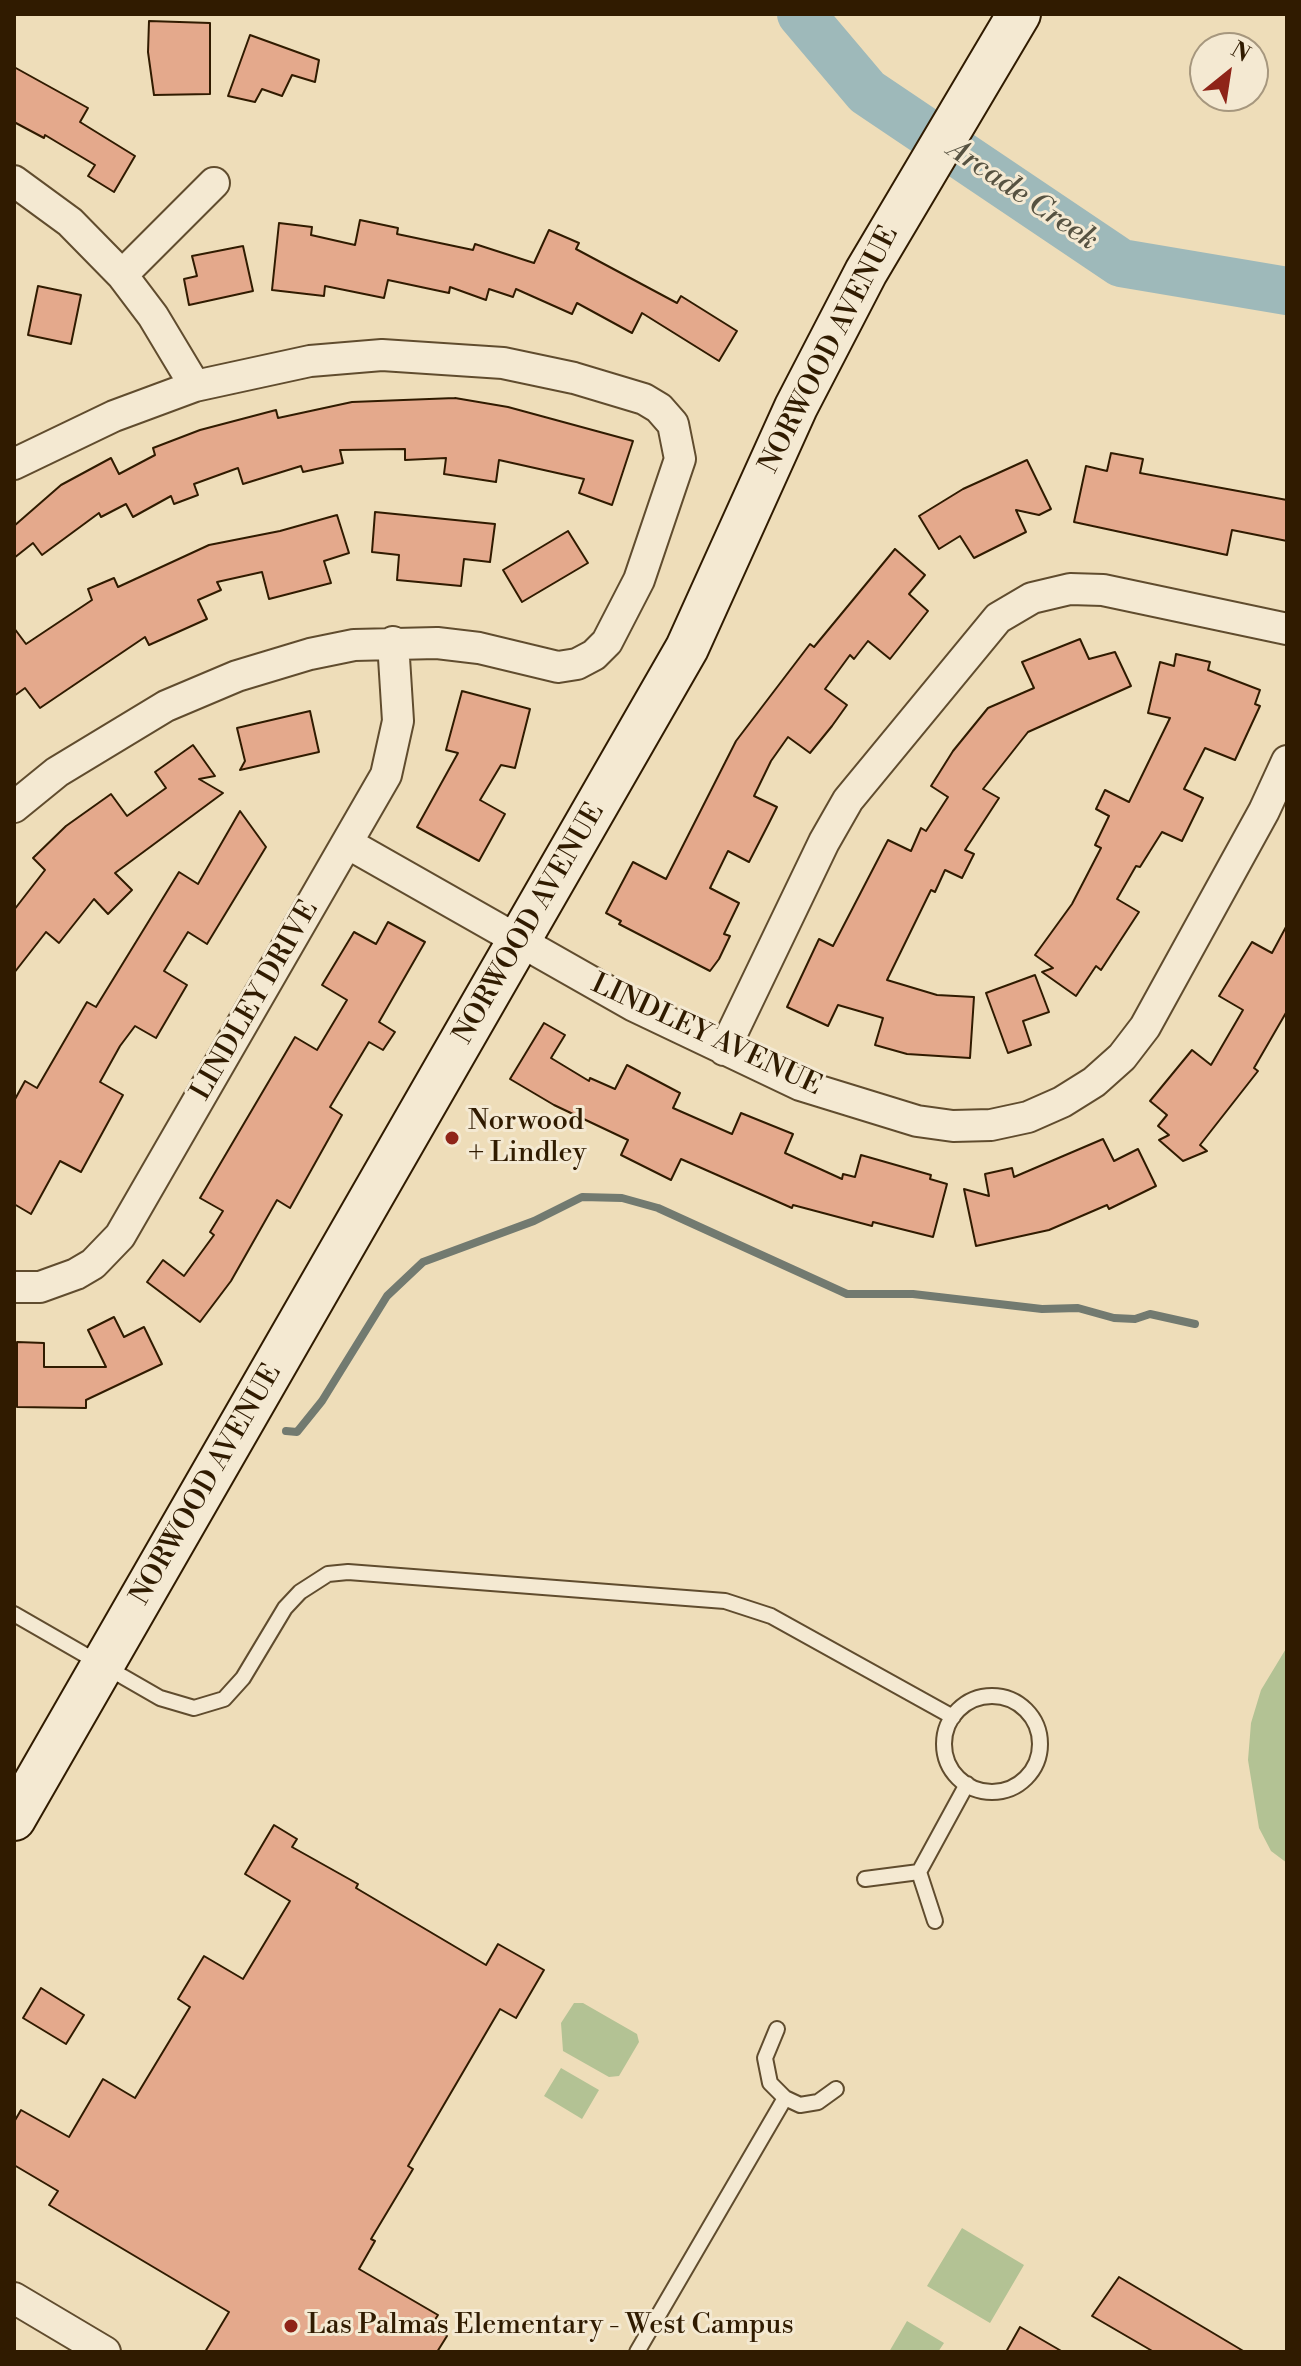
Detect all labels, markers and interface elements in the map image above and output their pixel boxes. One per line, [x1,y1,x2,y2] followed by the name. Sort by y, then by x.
[1189,32,1269,112] north arrow
[1226,36,1255,69] text: N
[940,133,1104,259] water label: Arcade Creek
[753,221,907,479] street label: NORWOOD AVENUE
[447,798,613,1050] street label: NORWOOD AVENUE
[185,895,327,1107] street label: LINDLEY DRIVE
[586,968,826,1104] street label: LINDLEY AVENUE
[468,1105,586,1171] place label: Norwood + Lindley
[443,1129,461,1147] marker: Norwood + Lindley
[124,1359,290,1611] street label: NORWOOD AVENUE
[307,2309,794,2343] place label: Las Palmas Elementary - West Campus
[282,2317,300,2335] marker: Las Palmas Elementary - West Campus

